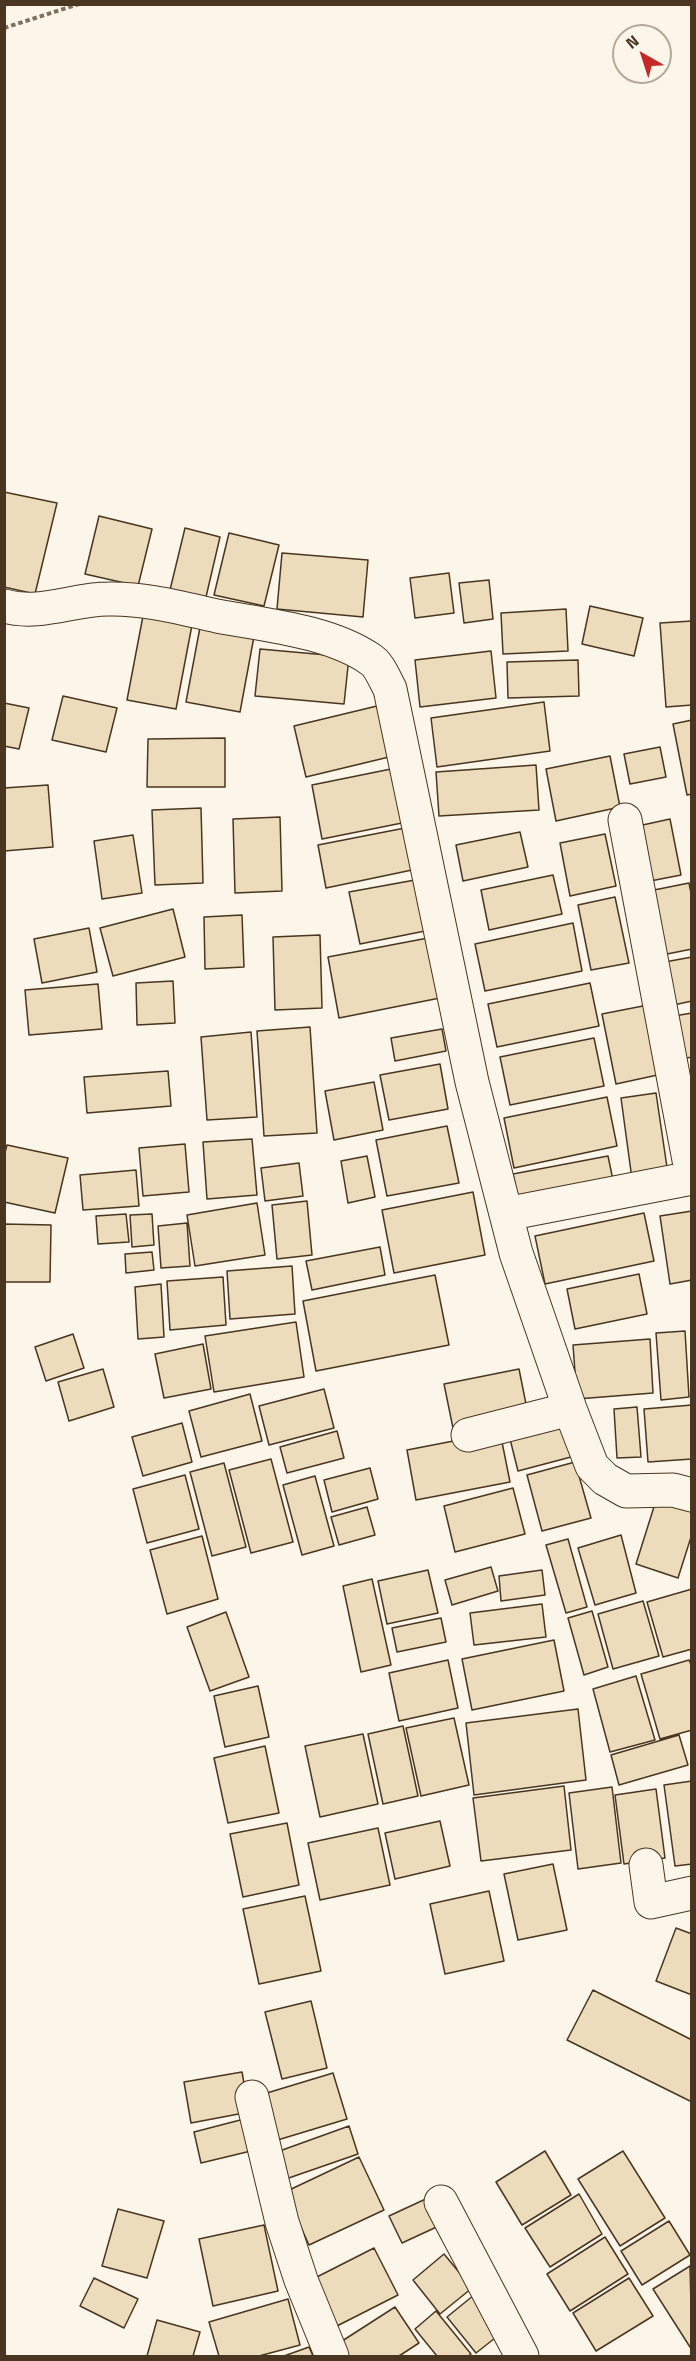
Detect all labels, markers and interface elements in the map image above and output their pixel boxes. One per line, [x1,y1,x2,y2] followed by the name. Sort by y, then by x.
[612,24,672,84] north arrow
[620,29,644,54] text: N

